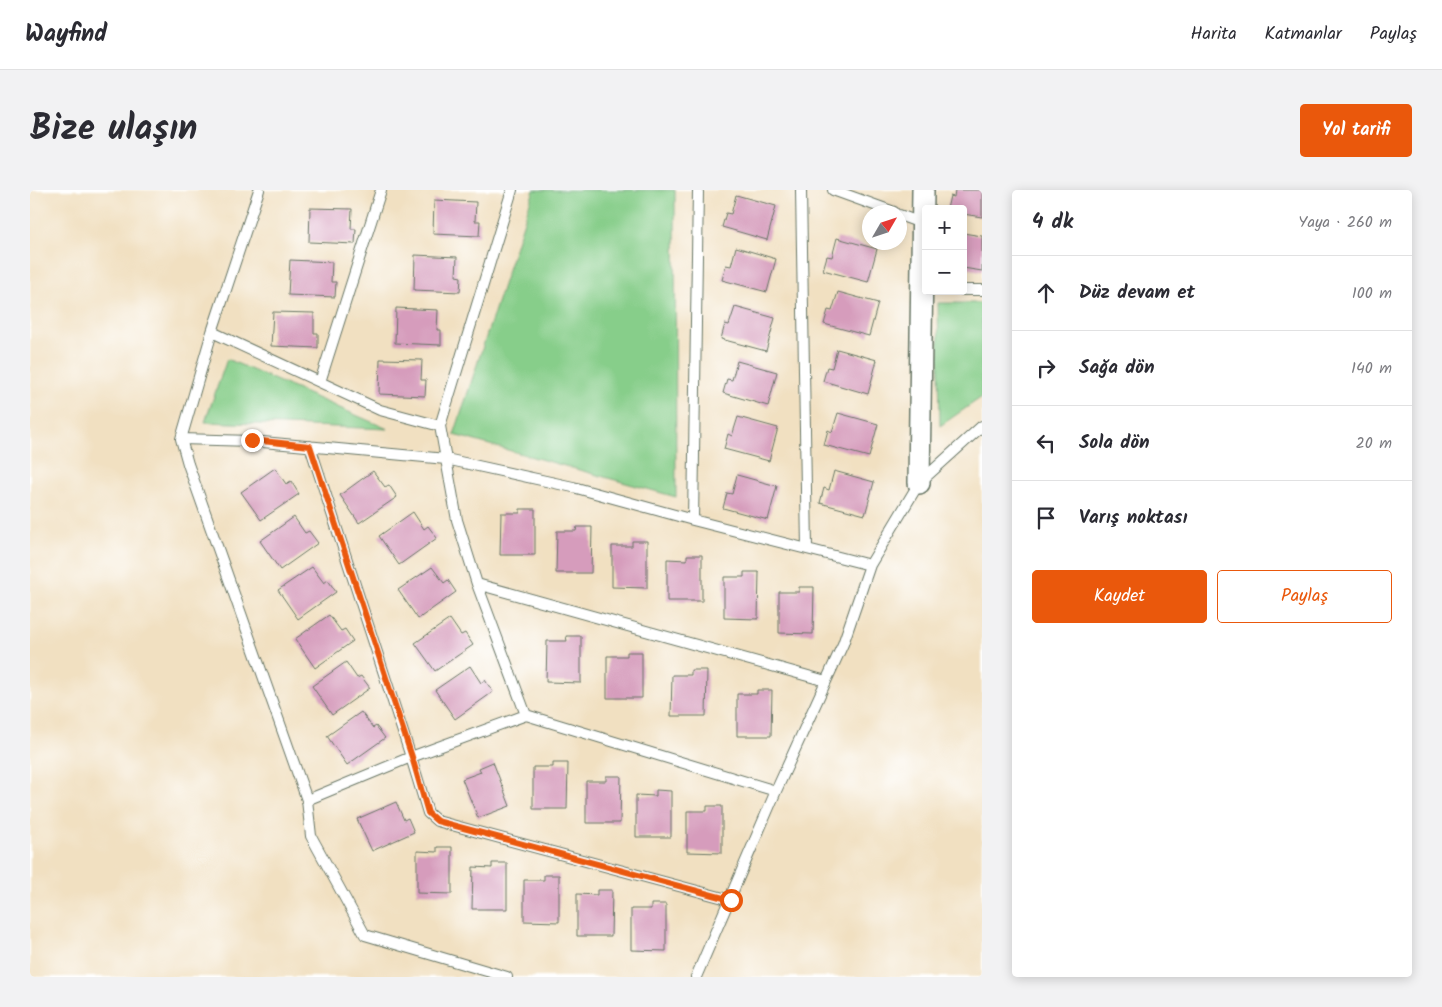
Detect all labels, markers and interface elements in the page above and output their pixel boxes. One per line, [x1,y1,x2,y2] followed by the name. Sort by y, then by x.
[25,15,107,54] text: Wayfind
[1190,20,1237,49] text: Harita
[1265,20,1342,49] text: Katmanlar
[1370,20,1417,49] text: Paylaş
[30,102,197,158] text: Bize ulaşın
[1300,104,1412,157] button: Yol tarifi
[862,205,907,250] north arrow
[922,205,967,295] map controls
[922,205,967,250] button: +
[1032,206,1073,239] text: 4 dk
[1298,210,1392,235] text: Yaya · 260 m
[922,250,967,295] button: −
[1079,278,1195,308] text: Düz devam et
[1032,279,1060,307] icon: ahead
[1352,281,1392,306] text: 100 m
[1079,353,1155,383] text: Sağa dön
[1032,354,1060,382] icon: right
[1351,356,1392,381] text: 140 m
[1079,428,1150,458] text: Sola dön
[241,429,264,452] route end
[1032,429,1060,457] icon: left
[1356,431,1392,456] text: 20 m
[1079,503,1187,533] text: Varış noktası
[1032,504,1060,532] icon: arrive
[1032,570,1207,623] button: Kaydet
[1217,570,1392,623] button: Paylaş
[720,889,743,912] route start

